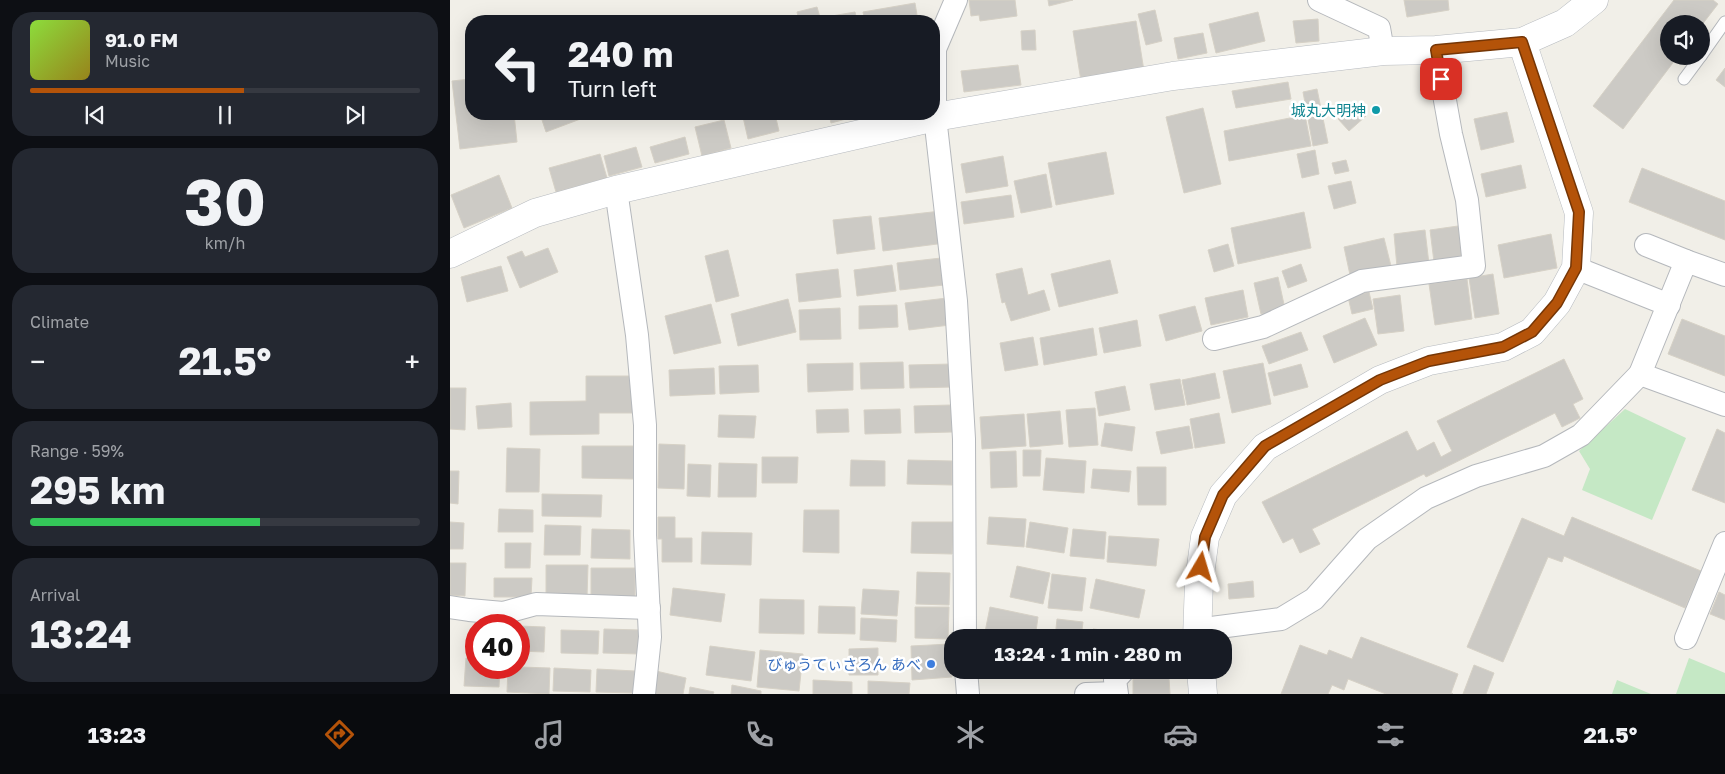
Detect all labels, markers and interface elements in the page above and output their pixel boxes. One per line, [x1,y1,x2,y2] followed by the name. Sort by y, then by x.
[1660,15,1710,65] map controls
[1660,15,1710,65] button: sound
[105,28,178,51] text: 91.0 FM
[568,33,673,75] text: 240 m
[485,35,550,100] icon: left
[105,51,150,71] text: Music
[1420,58,1462,100] pin
[1427,65,1455,93] icon: arrive
[568,75,657,102] text: Turn left
[81,101,109,129] icon: previous
[211,101,239,129] icon: pause
[341,101,369,129] icon: next
[1291,101,1366,119] place label: 城丸大明神
[1370,104,1382,116] marker: 城丸大明神
[184,161,266,239] text: 30
[205,233,245,253] text: km/h
[30,312,89,332] text: Climate
[179,338,271,383] text: 21.5°
[30,345,45,378] text: −
[405,345,420,378] text: +
[30,441,124,461] text: Range · 59%
[30,467,165,512] text: 295 km
[1174,540,1226,592] position arrow
[30,585,80,605] text: Arrival
[30,611,132,656] text: 13:24
[465,614,530,679] speed limit sign: 40
[994,642,1182,665] text: 13:24 · 1 min · 280 m
[767,655,921,673] place label: びゅうてぃさろん あべ
[925,658,937,670] marker: びゅうてぃさろん あべ
[322,717,357,752] icon: directions
[532,717,567,752] icon: music
[742,717,777,752] icon: phone
[953,717,988,752] icon: climate
[1163,717,1198,752] icon: car
[1373,717,1408,752] icon: filters
[88,721,146,748] text: 13:23
[1583,721,1637,748] text: 21.5°

